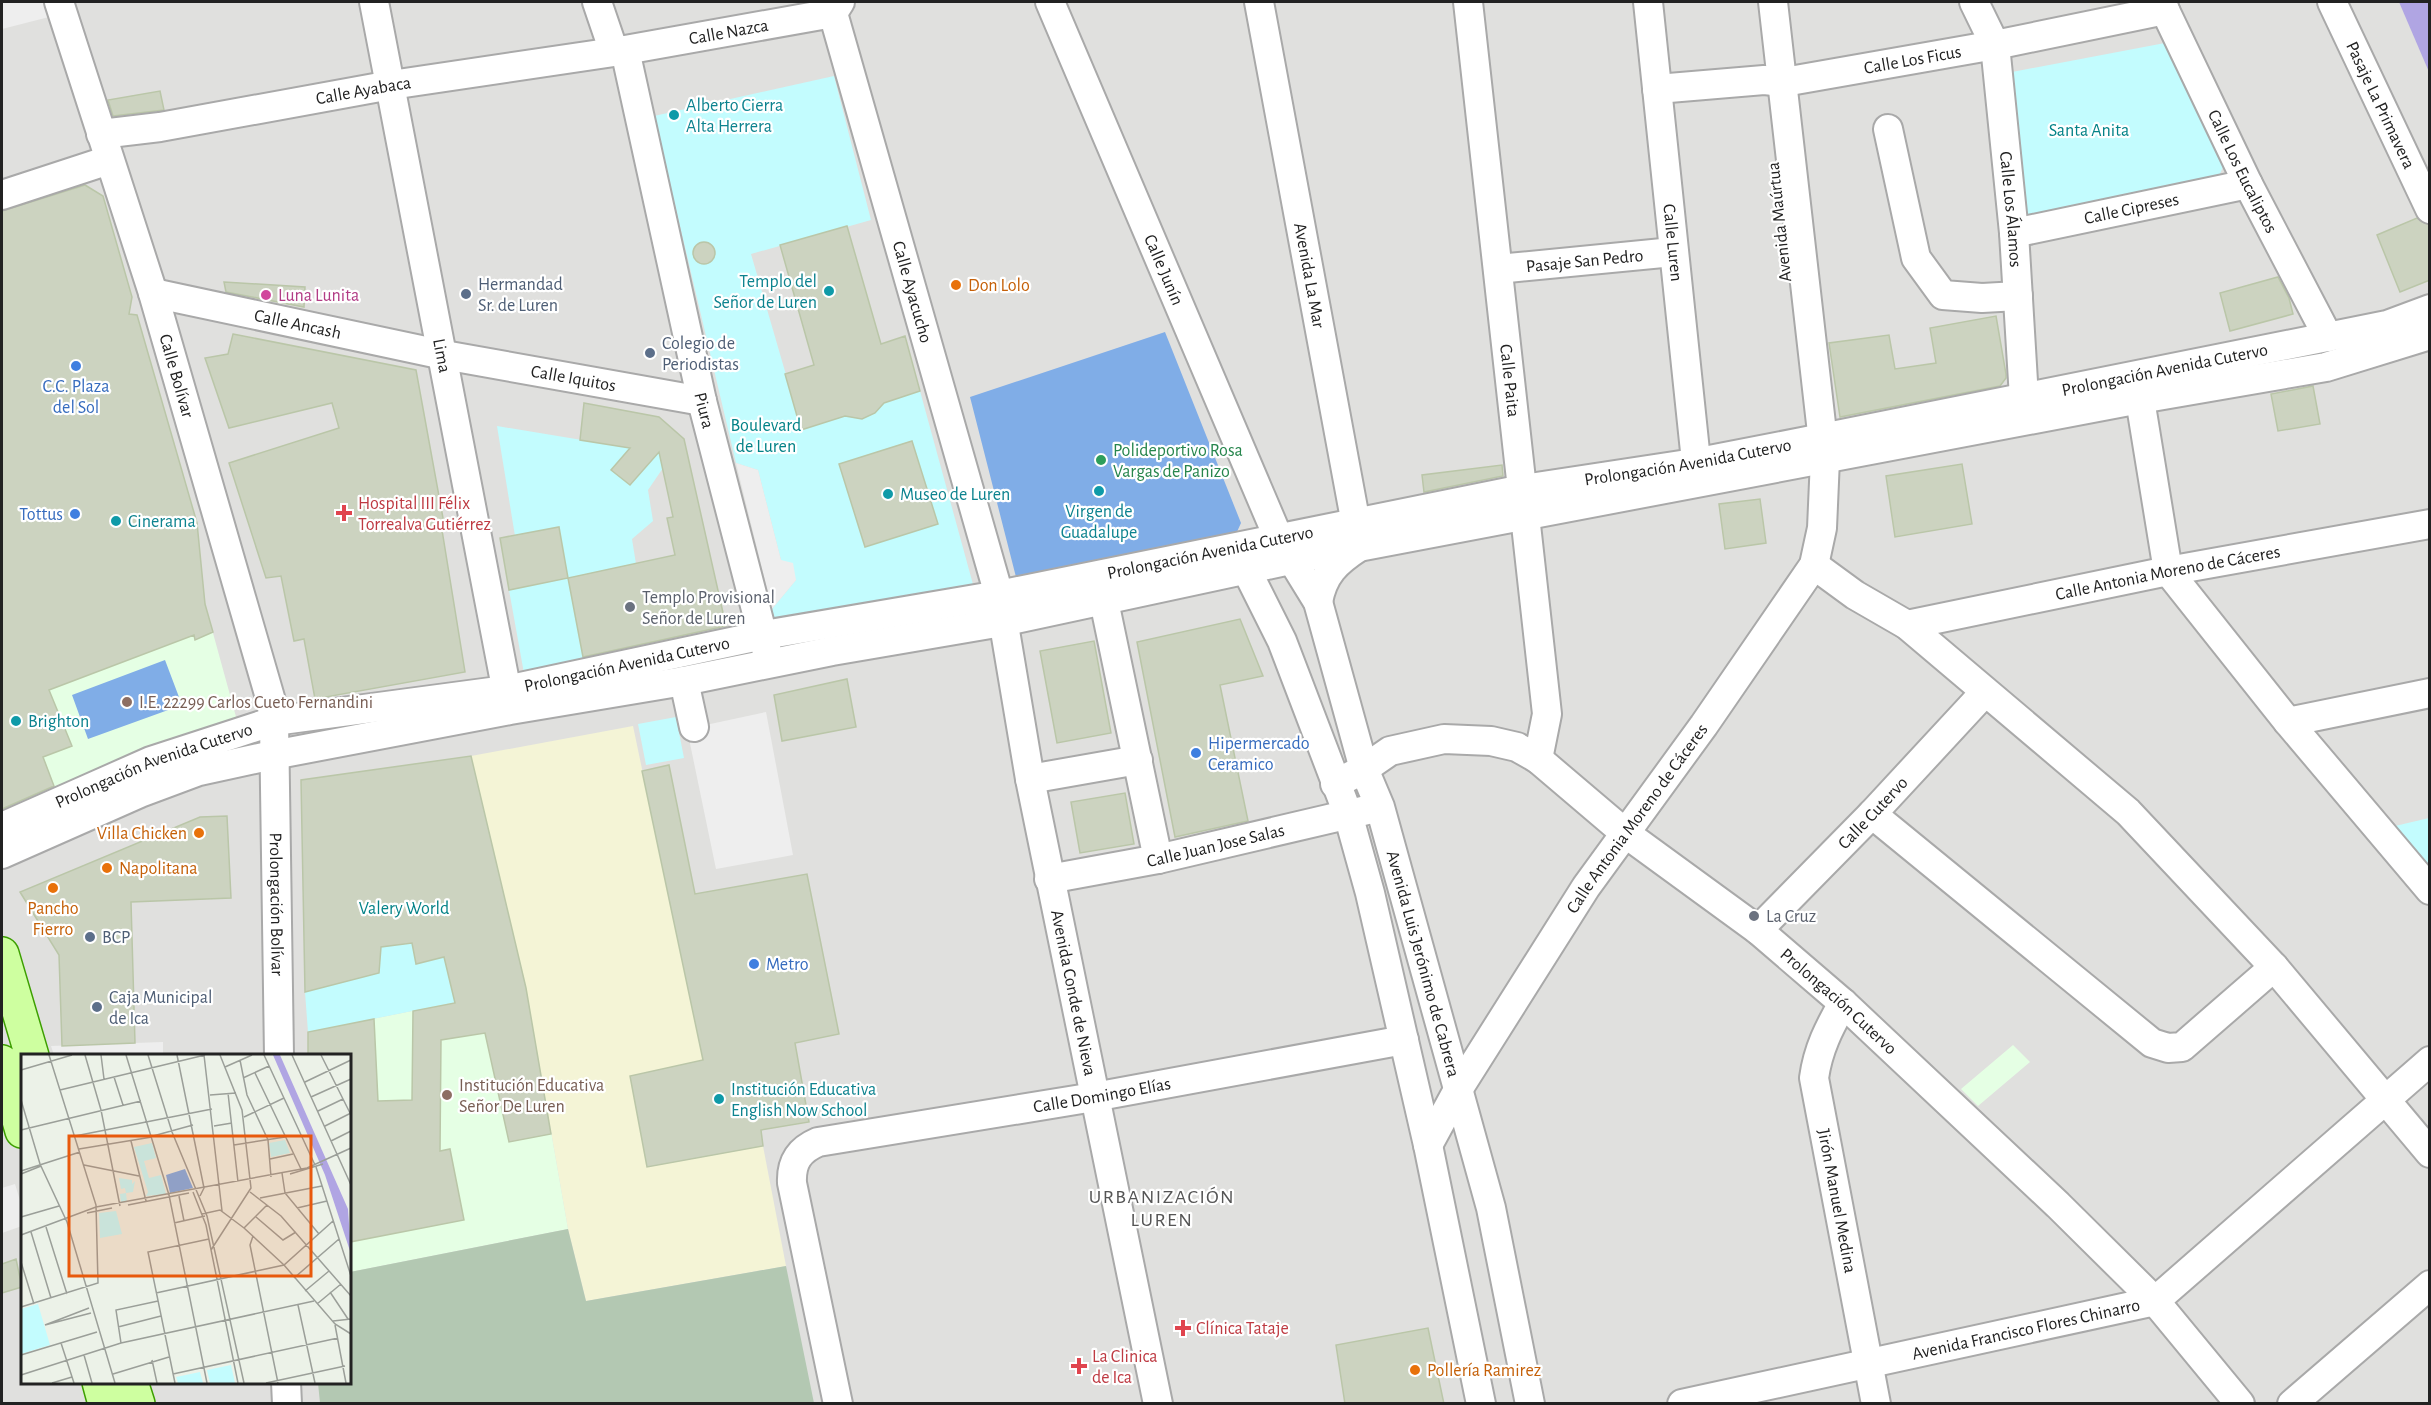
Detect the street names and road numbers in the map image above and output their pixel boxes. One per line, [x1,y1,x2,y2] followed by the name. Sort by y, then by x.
[688,17,770,48] street label: Calle Nazca
[2342,39,2418,172] street label: Pasaje La Primavera
[1863,43,1963,78] street label: Calle Los Ficus
[314,74,412,109] street label: Calle Ayabaca
[2204,107,2280,236] street label: Calle Los Eucaliptos
[1996,151,2024,268] street label: Calle Los Álamos
[1765,161,1795,283] street label: Avenida Maúrtua
[2083,191,2181,228] street label: Calle Cipreses
[1659,203,1685,282] street label: Calle Luren
[1290,221,1327,330] street label: Avenida La Mar
[1140,232,1186,308] street label: Calle Junín
[889,239,935,345] street label: Calle Ayacucho
[1525,247,1644,276] street label: Pasaje San Pedro
[252,307,343,343] street label: Calle Ancash
[155,332,197,420] street label: Calle Bolívar
[429,337,453,374] street label: Lima
[2060,341,2270,400] street label: Prolongación Avenida Cutervo
[1496,343,1522,418] street label: Calle Paita
[529,363,617,395] street label: Calle Iquitos
[690,391,717,431] street label: Piura
[1583,436,1793,490] street label: Prolongación Avenida Cutervo
[1106,524,1315,583] street label: Prolongación Avenida Cutervo
[2054,543,2282,604] street label: Calle Antonia Moreno de Cáceres
[523,635,732,696] street label: Prolongación Avenida Cutervo
[53,721,255,812] street label: Prolongación Avenida Cutervo
[1564,721,1712,917] street label: Calle Antonia Moreno de Cáceres
[1835,774,1912,853] street label: Calle Cutervo
[1145,822,1286,871] street label: Calle Juan Jose Salas
[266,832,286,976] street label: Prolongación Bolívar
[1383,849,1462,1079] street label: Avenida Luis Jerónimo de Cabrera
[1047,908,1099,1077] street label: Avenida Conde de Nieva
[1776,945,1900,1059] street label: Prolongación Cutervo
[1032,1075,1172,1117] street label: Calle Domingo Elías
[1814,1127,1859,1275] street label: Jirón Manuel Medina
[1911,1296,2142,1364] street label: Avenida Francisco Flores Chinarro

